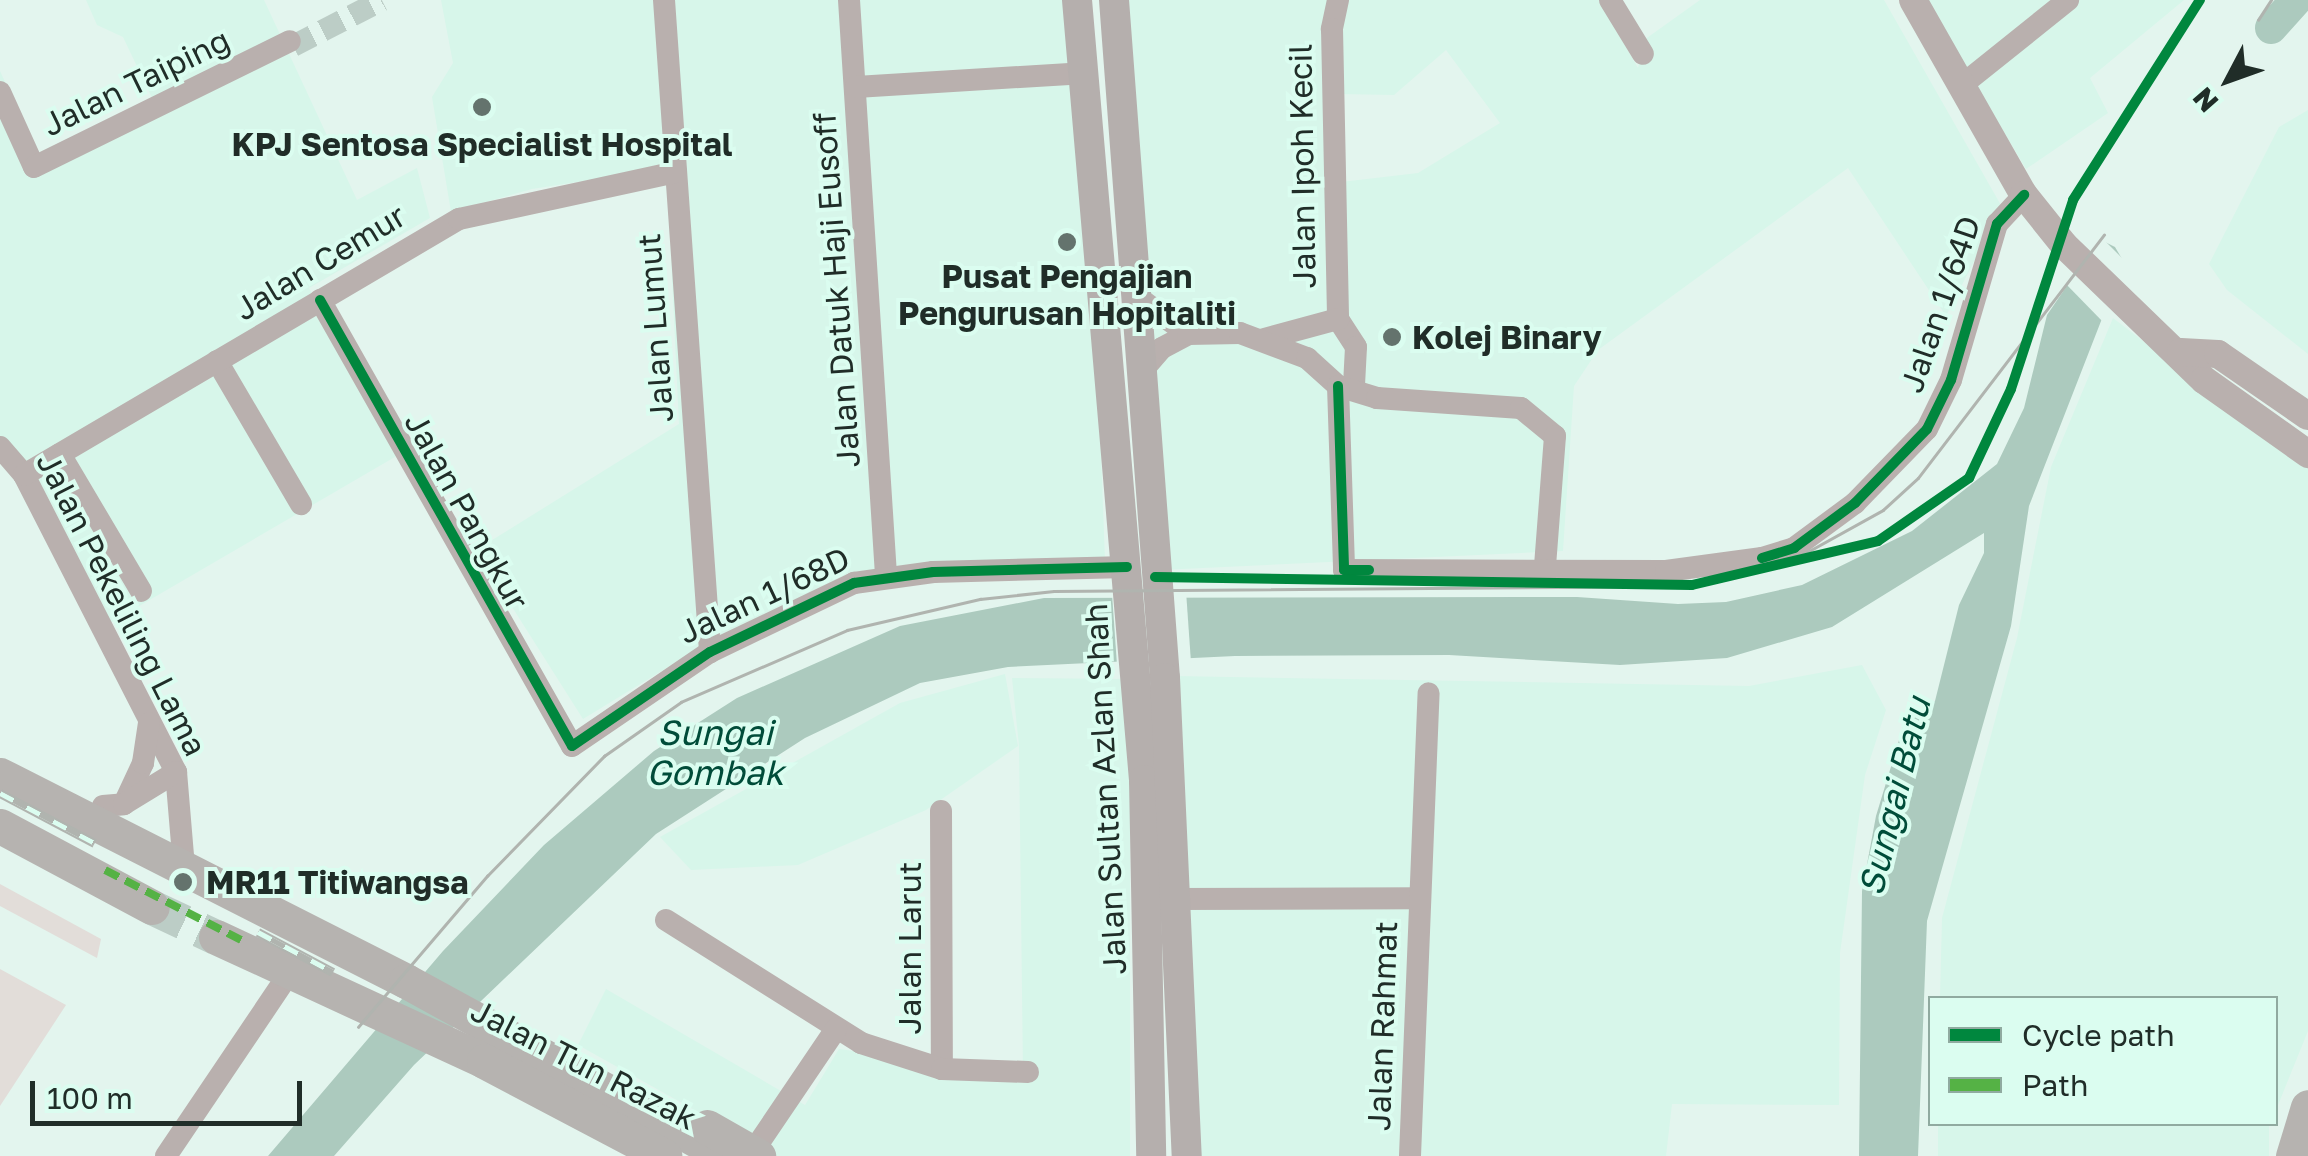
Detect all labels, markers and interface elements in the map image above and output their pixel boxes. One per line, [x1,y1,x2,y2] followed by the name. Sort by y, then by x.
[36,20,236,144] street label: Jalan Taiping
[2178,30,2278,130] north arrow
[1281,43,1323,289] street label: Jalan Ipoh Kecil
[2186,81,2224,119] text: N
[469,94,495,120] marker: KPJ Sentosa Specialist Hospital
[804,111,868,469] street label: Jalan Datuk Haji Eusoff
[232,125,732,163] place label: KPJ Sentosa Specialist Hospital
[228,196,412,328] street label: Jalan Cemur
[1892,211,1988,397] street label: Jalan 1/64D
[1056,231,1078,253] marker: Pusat Pengajian Pengurusan Hopitaliti
[629,232,681,424] street label: Jalan Lumut
[898,258,1236,333] place label: Pusat Pengajian Pengurusan Hopitaliti
[1412,318,1602,356] place label: Kolej Binary
[1381,326,1403,348] marker: Kolej Binary
[397,406,537,616] street label: Jalan Pangkur
[29,446,215,762] street label: Jalan Pekeliling Lama
[673,539,855,651] street label: Jalan 1/68D
[1076,602,1134,976] street label: Jalan Sultan Azlan Shah
[1849,693,1939,899] water label: Sungai Batu
[646,711,784,793] water label: Sungai Gombak
[890,861,928,1035] street label: Jalan Larut
[206,863,469,901] place label: MR11 Titiwangsa
[170,869,196,895] marker: MR11 Titiwangsa
[1359,920,1405,1132] street label: Jalan Rahmat
[465,991,703,1137] street label: Jalan Tun Razak
[1928,996,2278,1126] legend
[2022,1017,2175,1053] text: Cycle path
[35,1061,308,1123] scale bar
[2022,1067,2088,1103] text: Path
[47,1080,133,1116] text: 100 m

